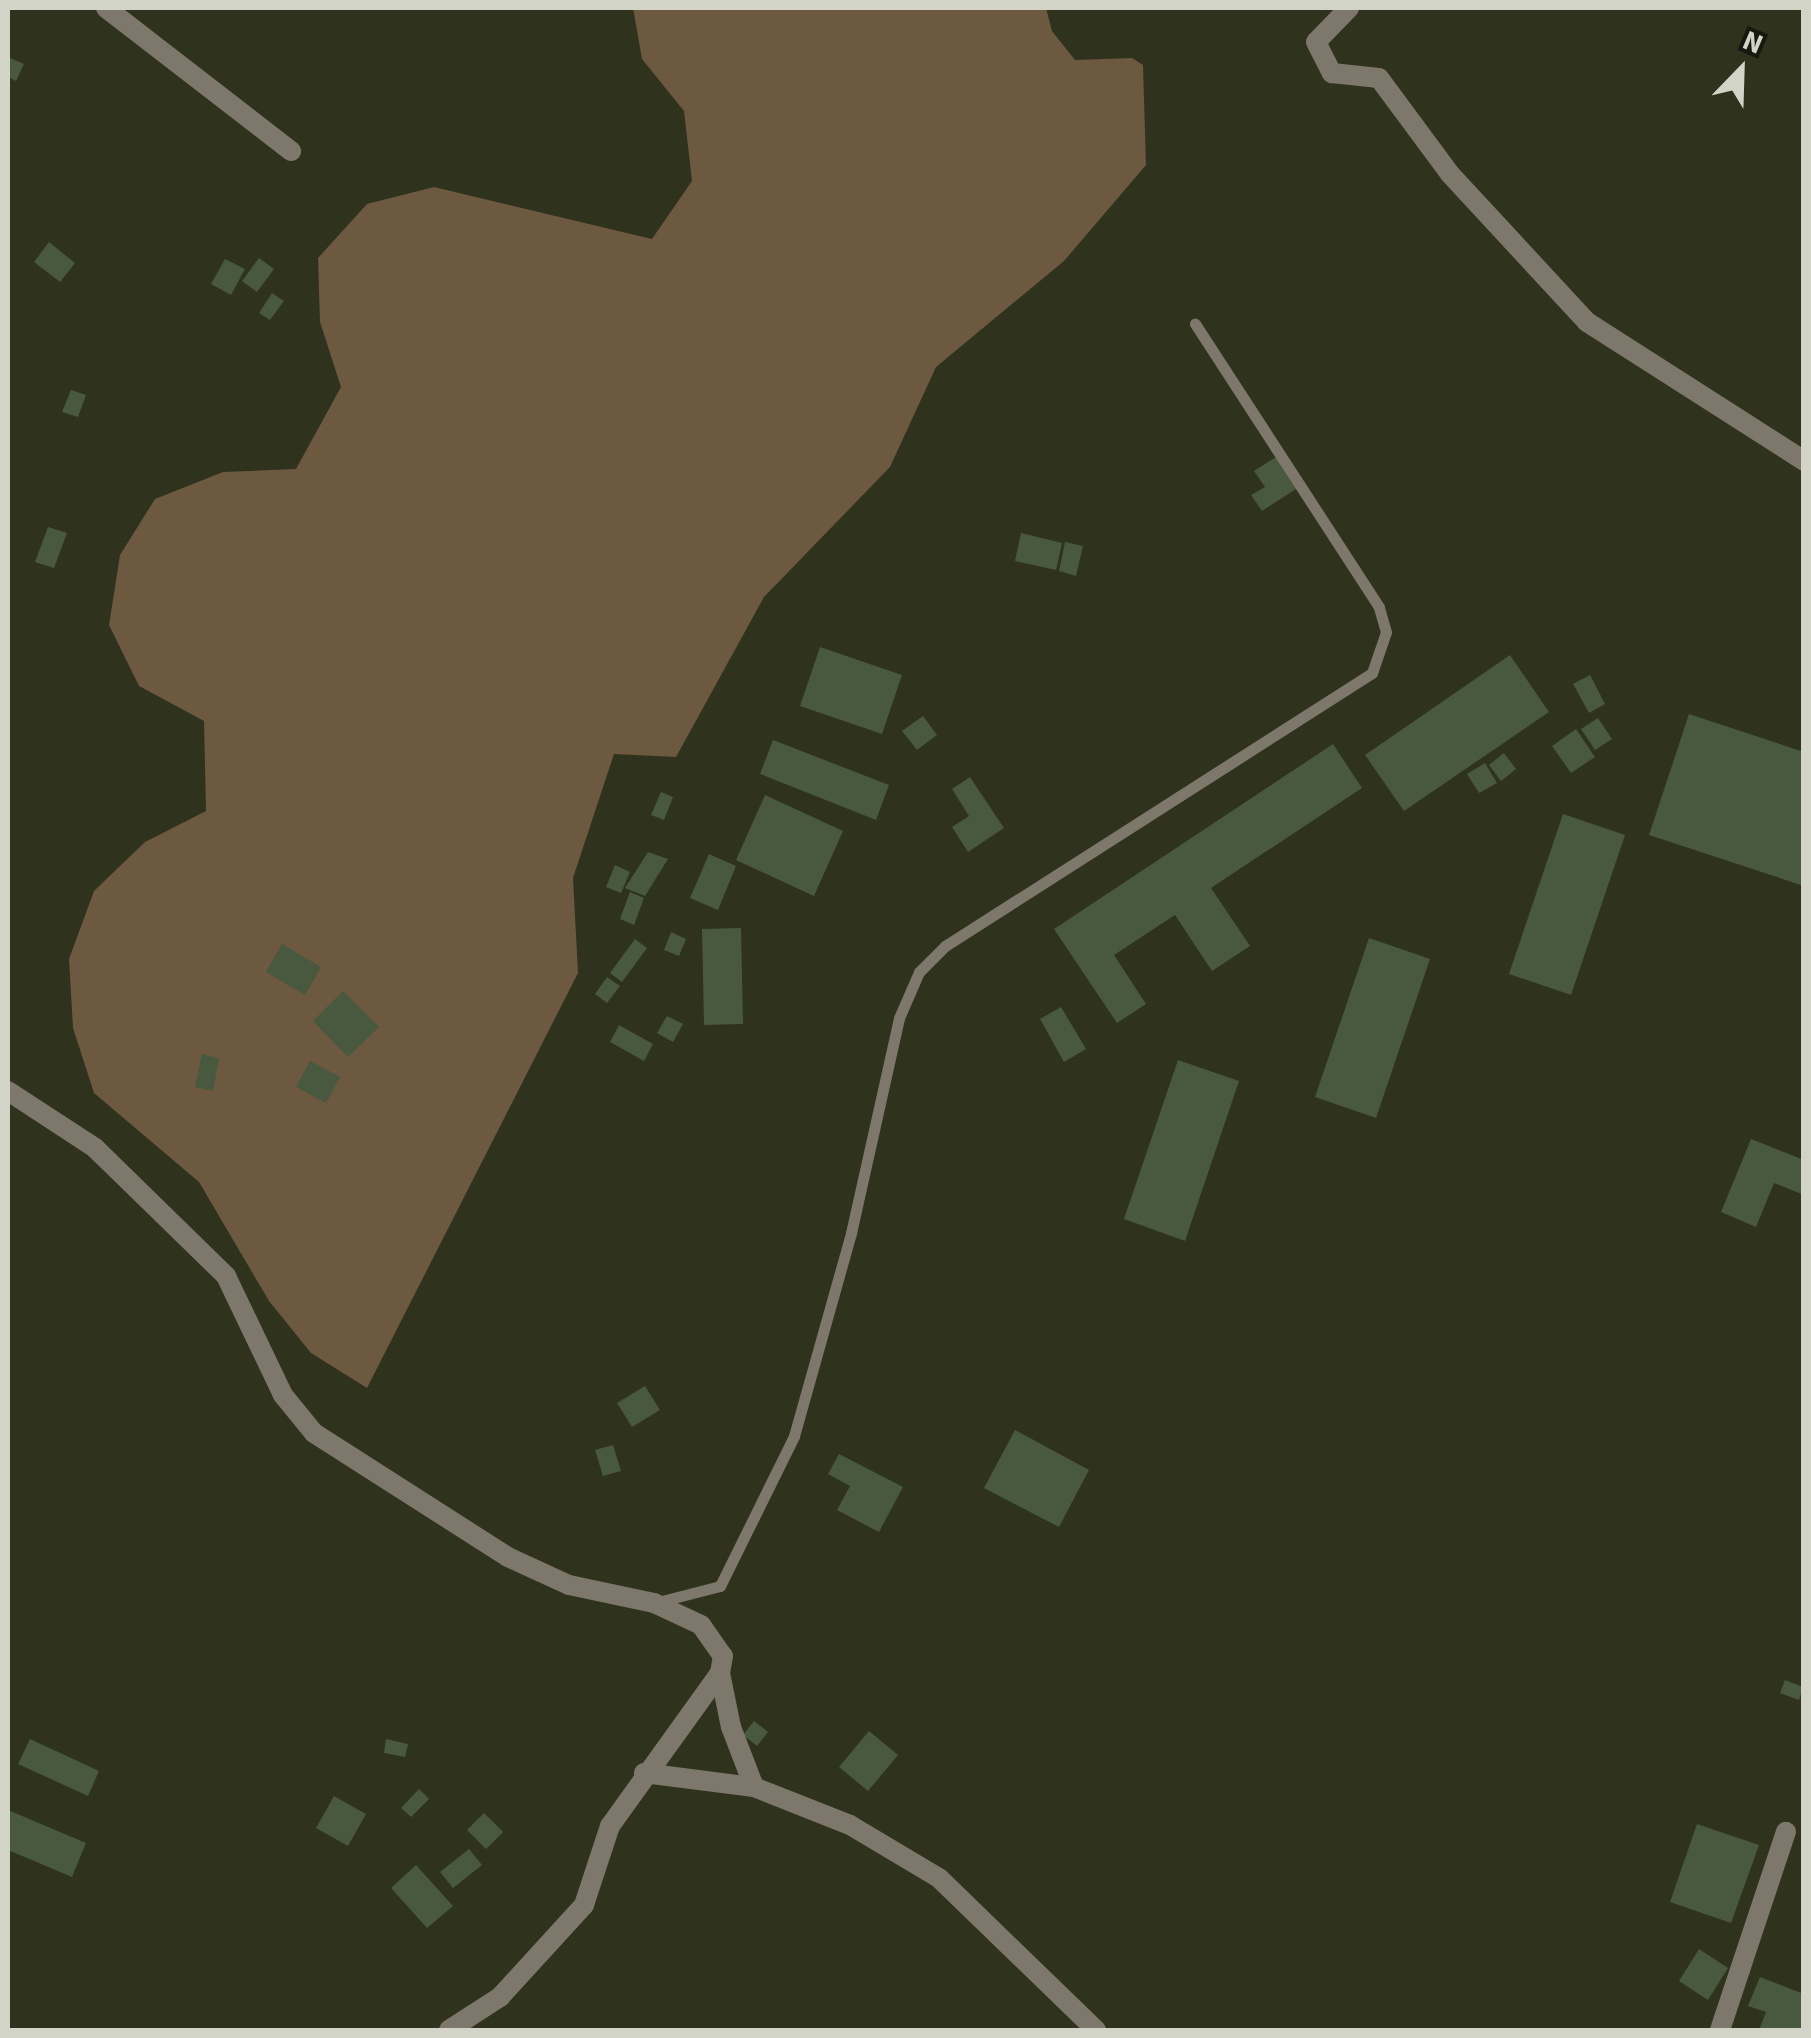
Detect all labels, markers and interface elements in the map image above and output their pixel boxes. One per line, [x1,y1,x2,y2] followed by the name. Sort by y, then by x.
[1691,20,1791,120] north arrow
[1736,20,1769,64] text: N

